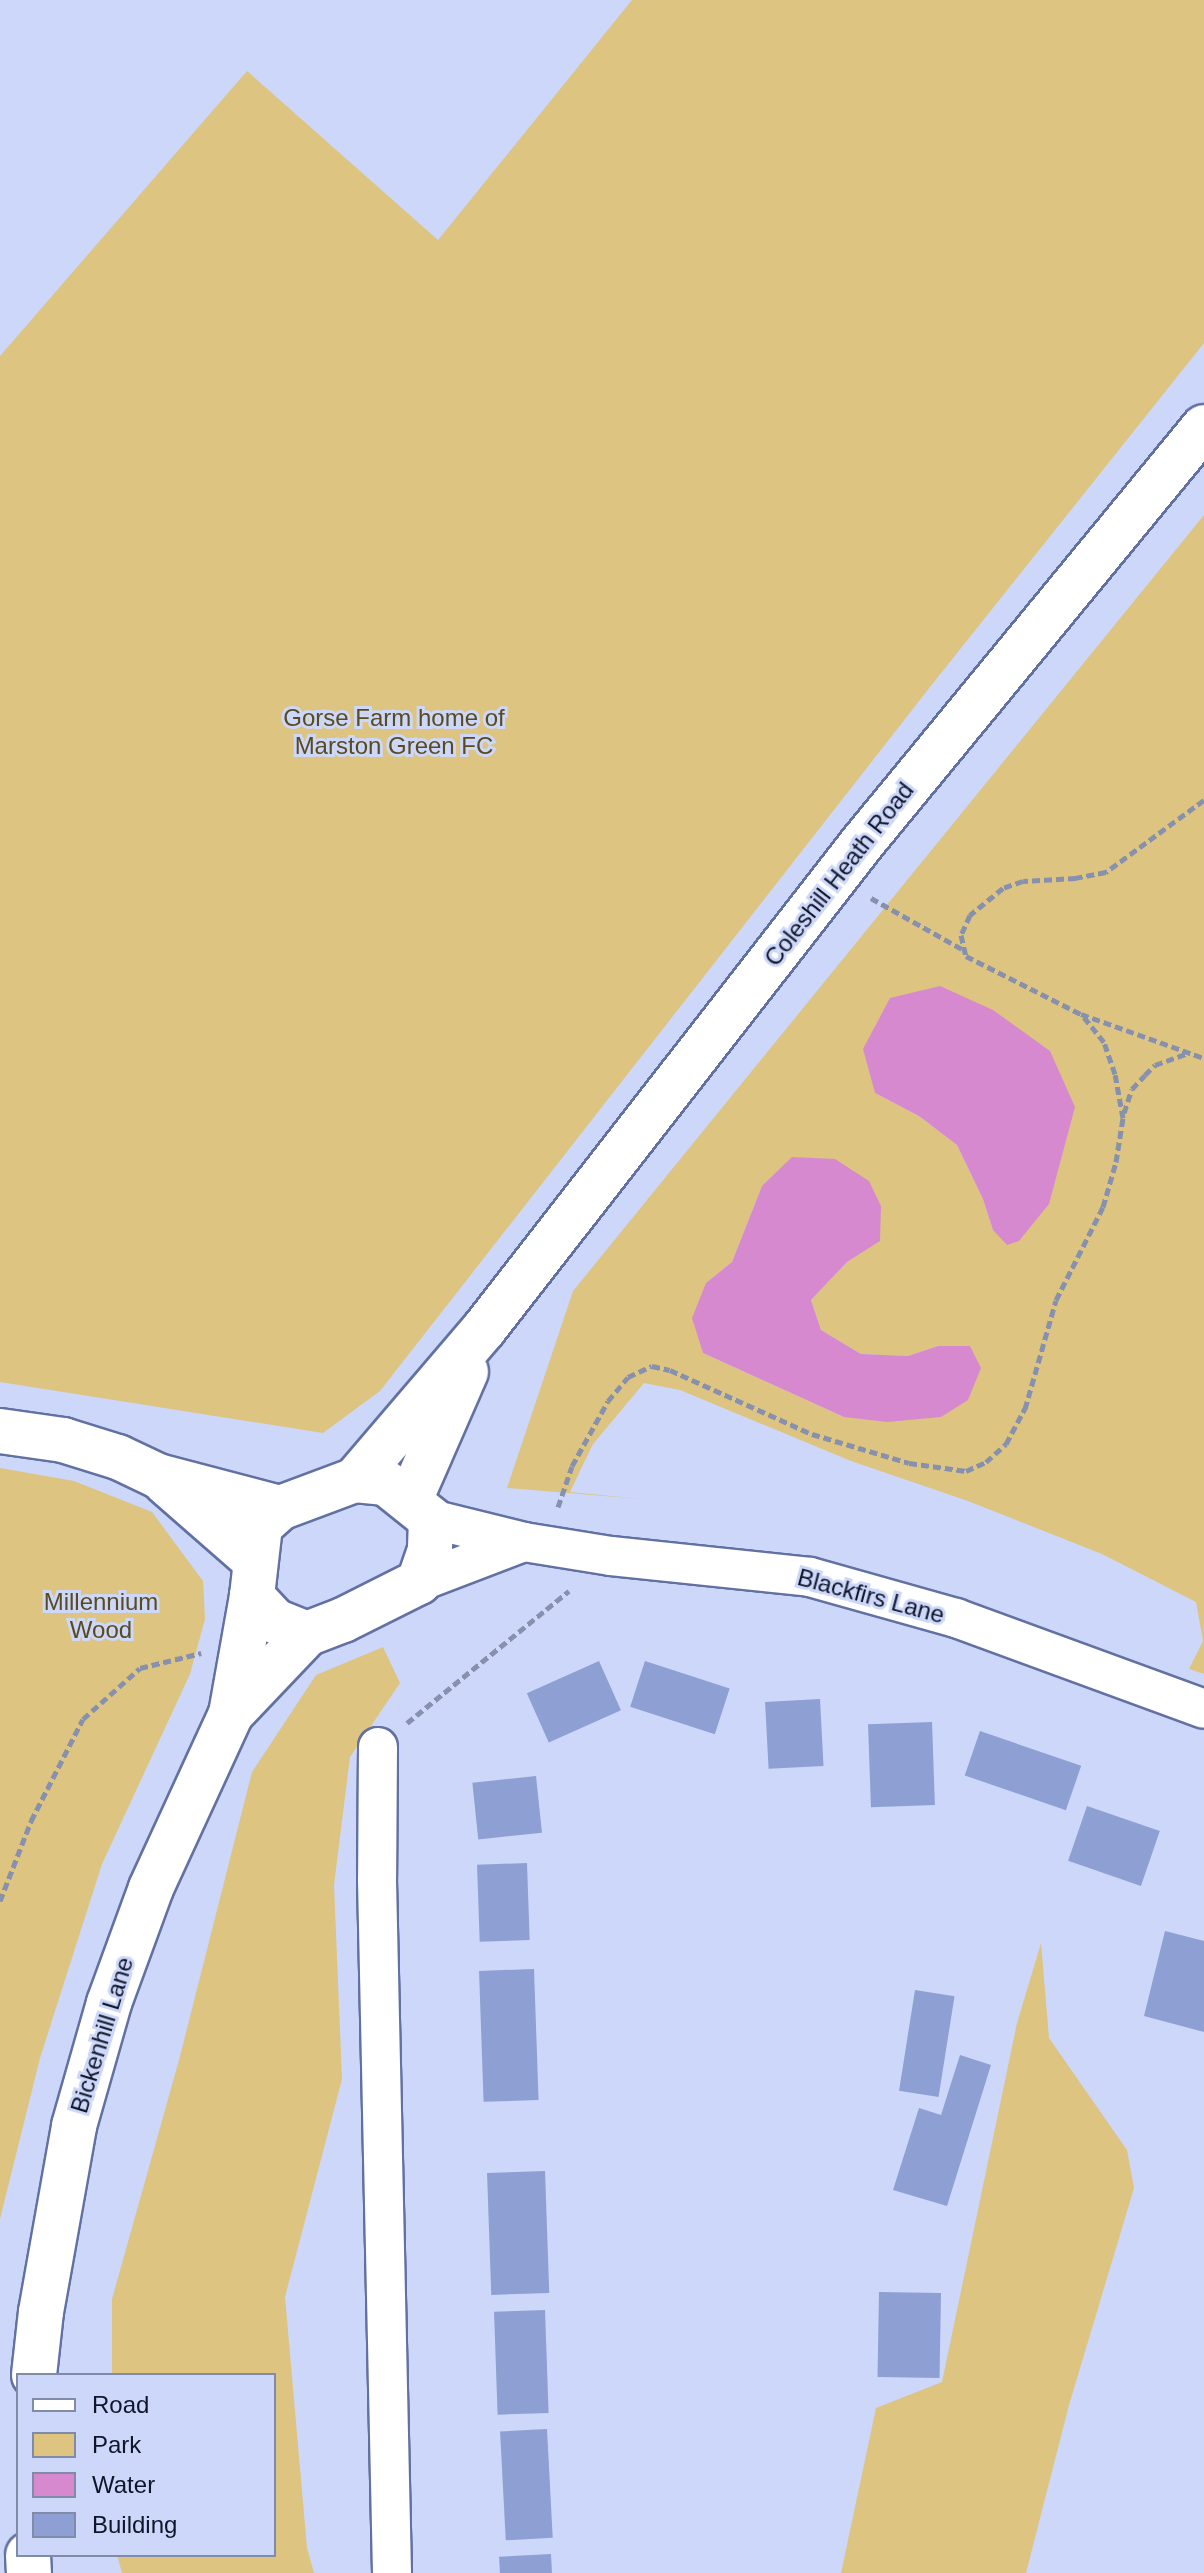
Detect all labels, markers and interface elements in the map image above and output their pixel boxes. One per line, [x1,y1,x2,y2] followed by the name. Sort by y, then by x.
[283,704,505,760] park label: Gorse Farm home of Marston Green FC
[758,776,920,972] street label: Coleshill Heath Road
[794,1563,948,1629] street label: Blackfirs Lane
[44,1588,158,1644] park label: Millennium Wood
[65,1954,139,2116] street label: Bickenhill Lane
[16,2373,276,2557] legend
[92,2391,149,2418] text: Road
[92,2431,141,2458] text: Park
[92,2471,155,2498] text: Water
[92,2511,177,2538] text: Building

